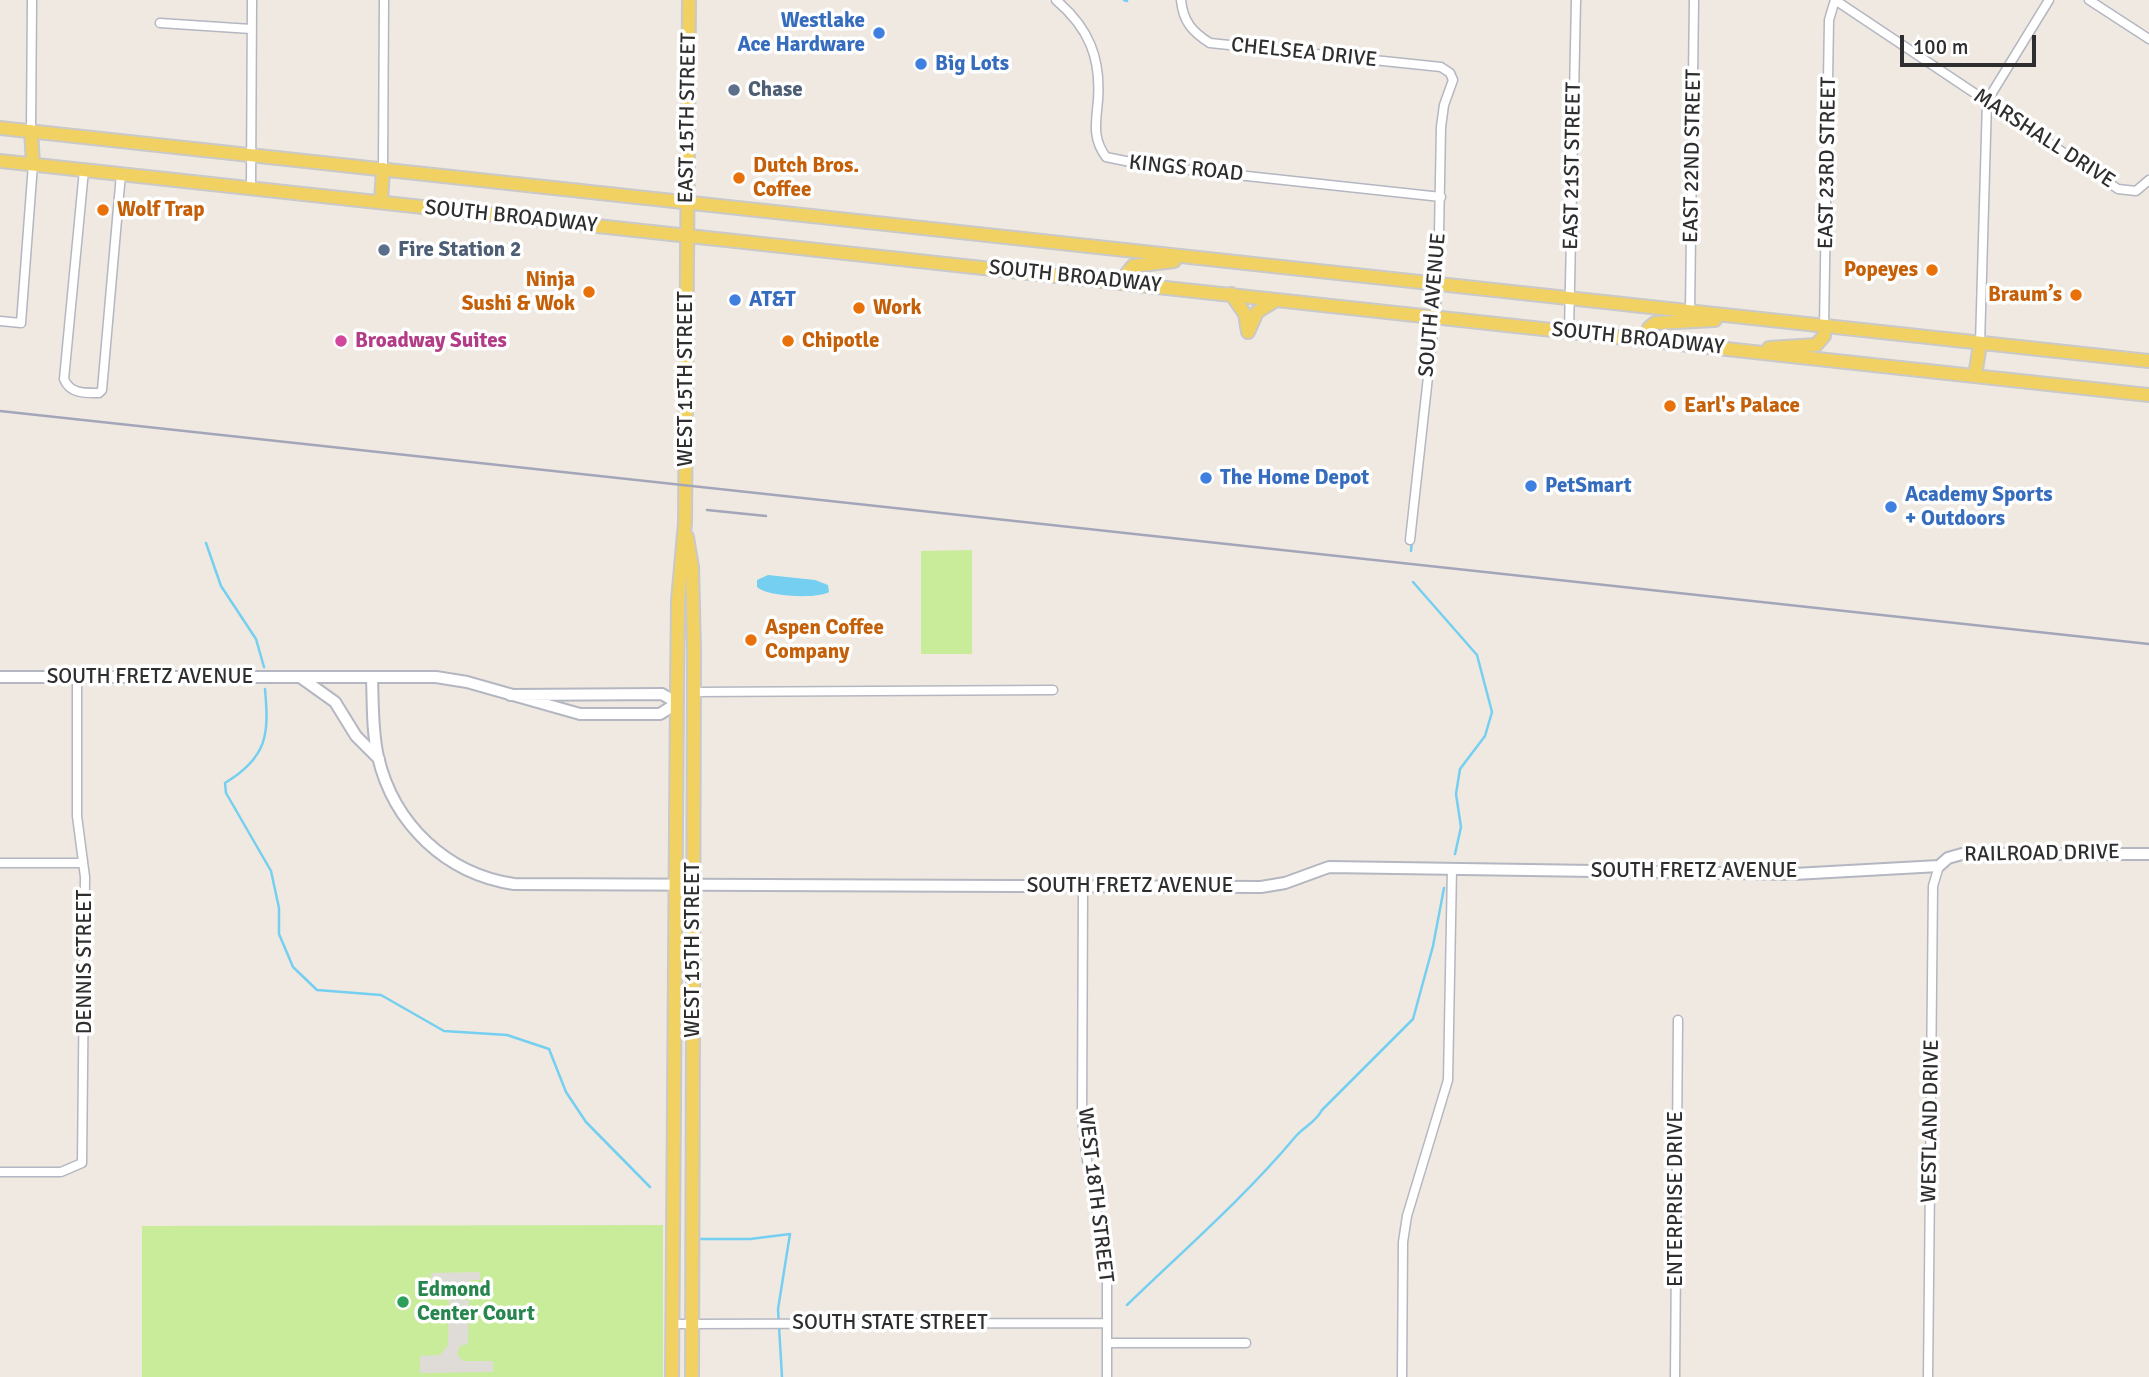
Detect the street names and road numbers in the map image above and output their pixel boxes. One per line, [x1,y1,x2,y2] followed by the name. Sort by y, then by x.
[674,32,702,204] street label: EAST 15TH STREET
[1230,33,1378,73] street label: CHELSEA DRIVE
[1679,69,1707,243] street label: EAST 22ND STREET
[1814,77,1842,249] street label: EAST 23RD STREET
[1559,82,1587,250] street label: EAST 21ST STREET
[1969,84,2119,194] street label: MARSHALL DRIVE
[1127,150,1245,188] street label: KINGS ROAD
[424,195,598,239] street label: SOUTH BROADWAY
[1414,232,1452,378] street label: SOUTH AVENUE
[988,255,1162,299] street label: SOUTH BROADWAY
[673,291,699,467] street label: WEST 15TH STREET
[1551,317,1725,361] street label: SOUTH BROADWAY
[47,664,253,690] street label: SOUTH FRETZ AVENUE
[1964,840,2120,868] street label: RAILROAD DRIVE
[1591,858,1797,884] street label: SOUTH FRETZ AVENUE
[680,862,706,1038] street label: WEST 15TH STREET
[1027,873,1233,899] street label: SOUTH FRETZ AVENUE
[72,890,98,1034] street label: DENNIS STREET
[1917,1039,1945,1203] street label: WESTLAND DRIVE
[1072,1106,1118,1284] street label: WEST 18TH STREET
[1663,1111,1689,1287] street label: ENTERPRISE DRIVE
[792,1310,988,1336] street label: SOUTH STATE STREET

